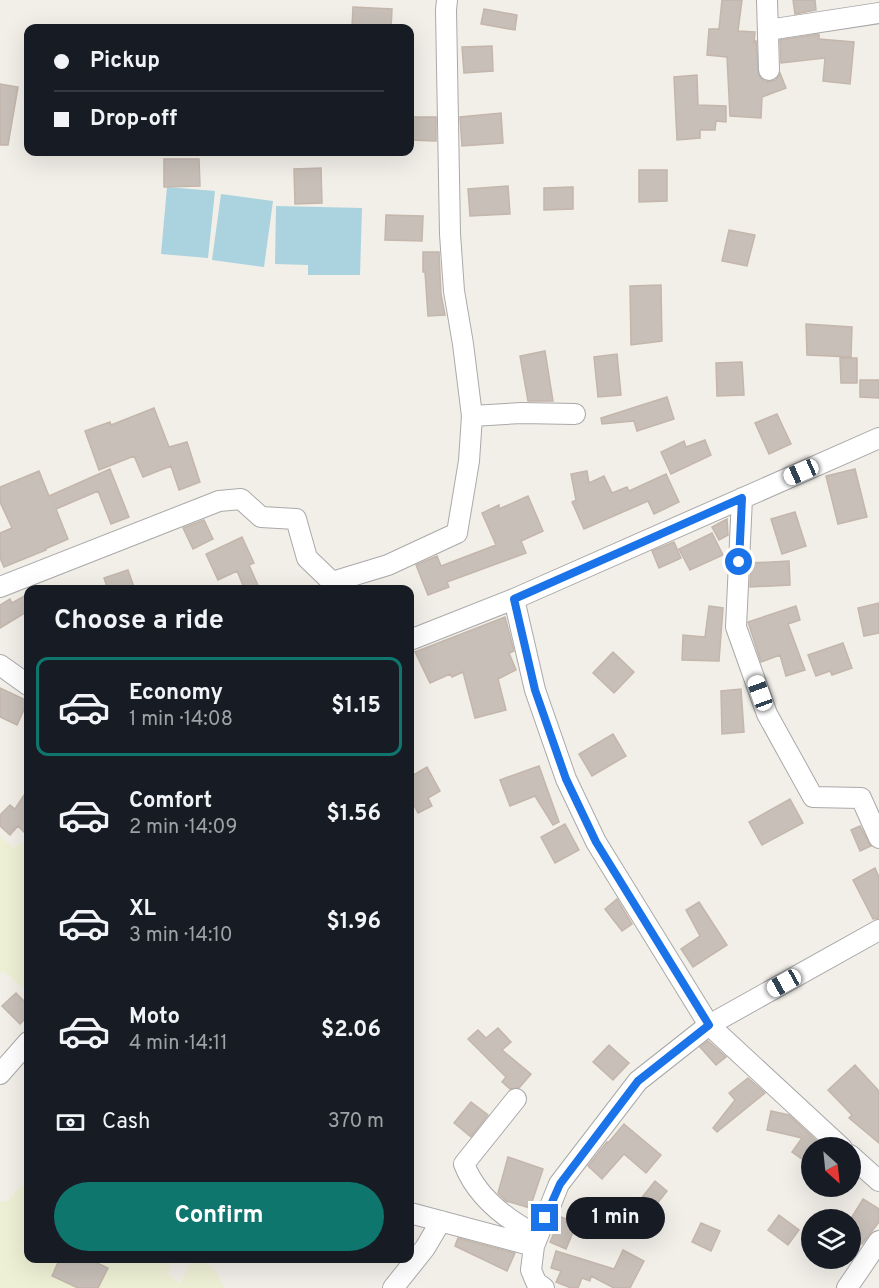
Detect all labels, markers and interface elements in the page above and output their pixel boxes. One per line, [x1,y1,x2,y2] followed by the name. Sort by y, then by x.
[90,48,160,75] text: Pickup
[90,106,177,133] text: Drop-off
[781,456,821,488] car
[725,548,752,575] route start
[54,604,224,638] text: Choose a ride
[745,673,775,713] car
[57,680,111,734] icon: car
[129,680,223,707] text: Economy
[331,693,381,720] text: $1.15
[129,707,233,733] text: 1 min · 14:08
[57,788,111,842] icon: car
[129,788,212,815] text: Comfort
[327,801,381,828] text: $1.56
[129,815,237,841] text: 2 min · 14:09
[57,896,111,950] icon: car
[129,896,156,923] text: XL
[326,909,381,936] text: $1.96
[129,923,233,949] text: 3 min · 14:10
[764,966,804,1000] car
[57,1004,111,1058] icon: car
[129,1004,180,1031] text: Moto
[321,1017,381,1044] text: $2.06
[129,1031,228,1057] text: 4 min · 14:11
[54,1106,87,1139] icon: cash
[102,1109,151,1136] text: Cash
[328,1109,384,1135] text: 370 m
[801,1137,861,1197] north arrow
[801,1137,861,1269] map controls
[54,1182,384,1251] button: Confirm
[566,1197,665,1239] callout: 1 min
[531,1204,558,1231] route end
[591,1205,640,1231] text: 1 min
[801,1209,861,1269] button: layers

